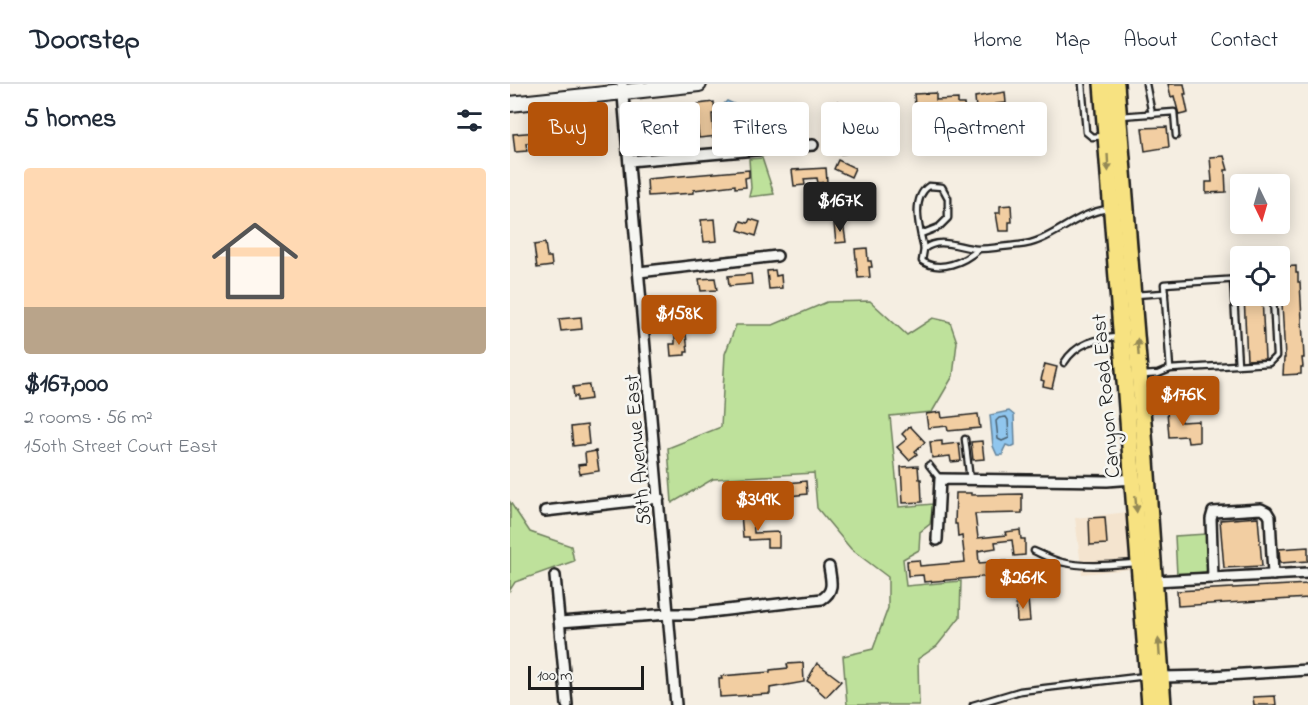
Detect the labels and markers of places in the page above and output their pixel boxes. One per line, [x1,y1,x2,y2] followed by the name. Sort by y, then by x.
[798,182,882,233] pin: $167K
[637,295,721,346] pin: $158K
[1141,376,1225,427] pin: $176K
[716,481,800,532] pin: $349K
[981,559,1065,610] pin: $261K

